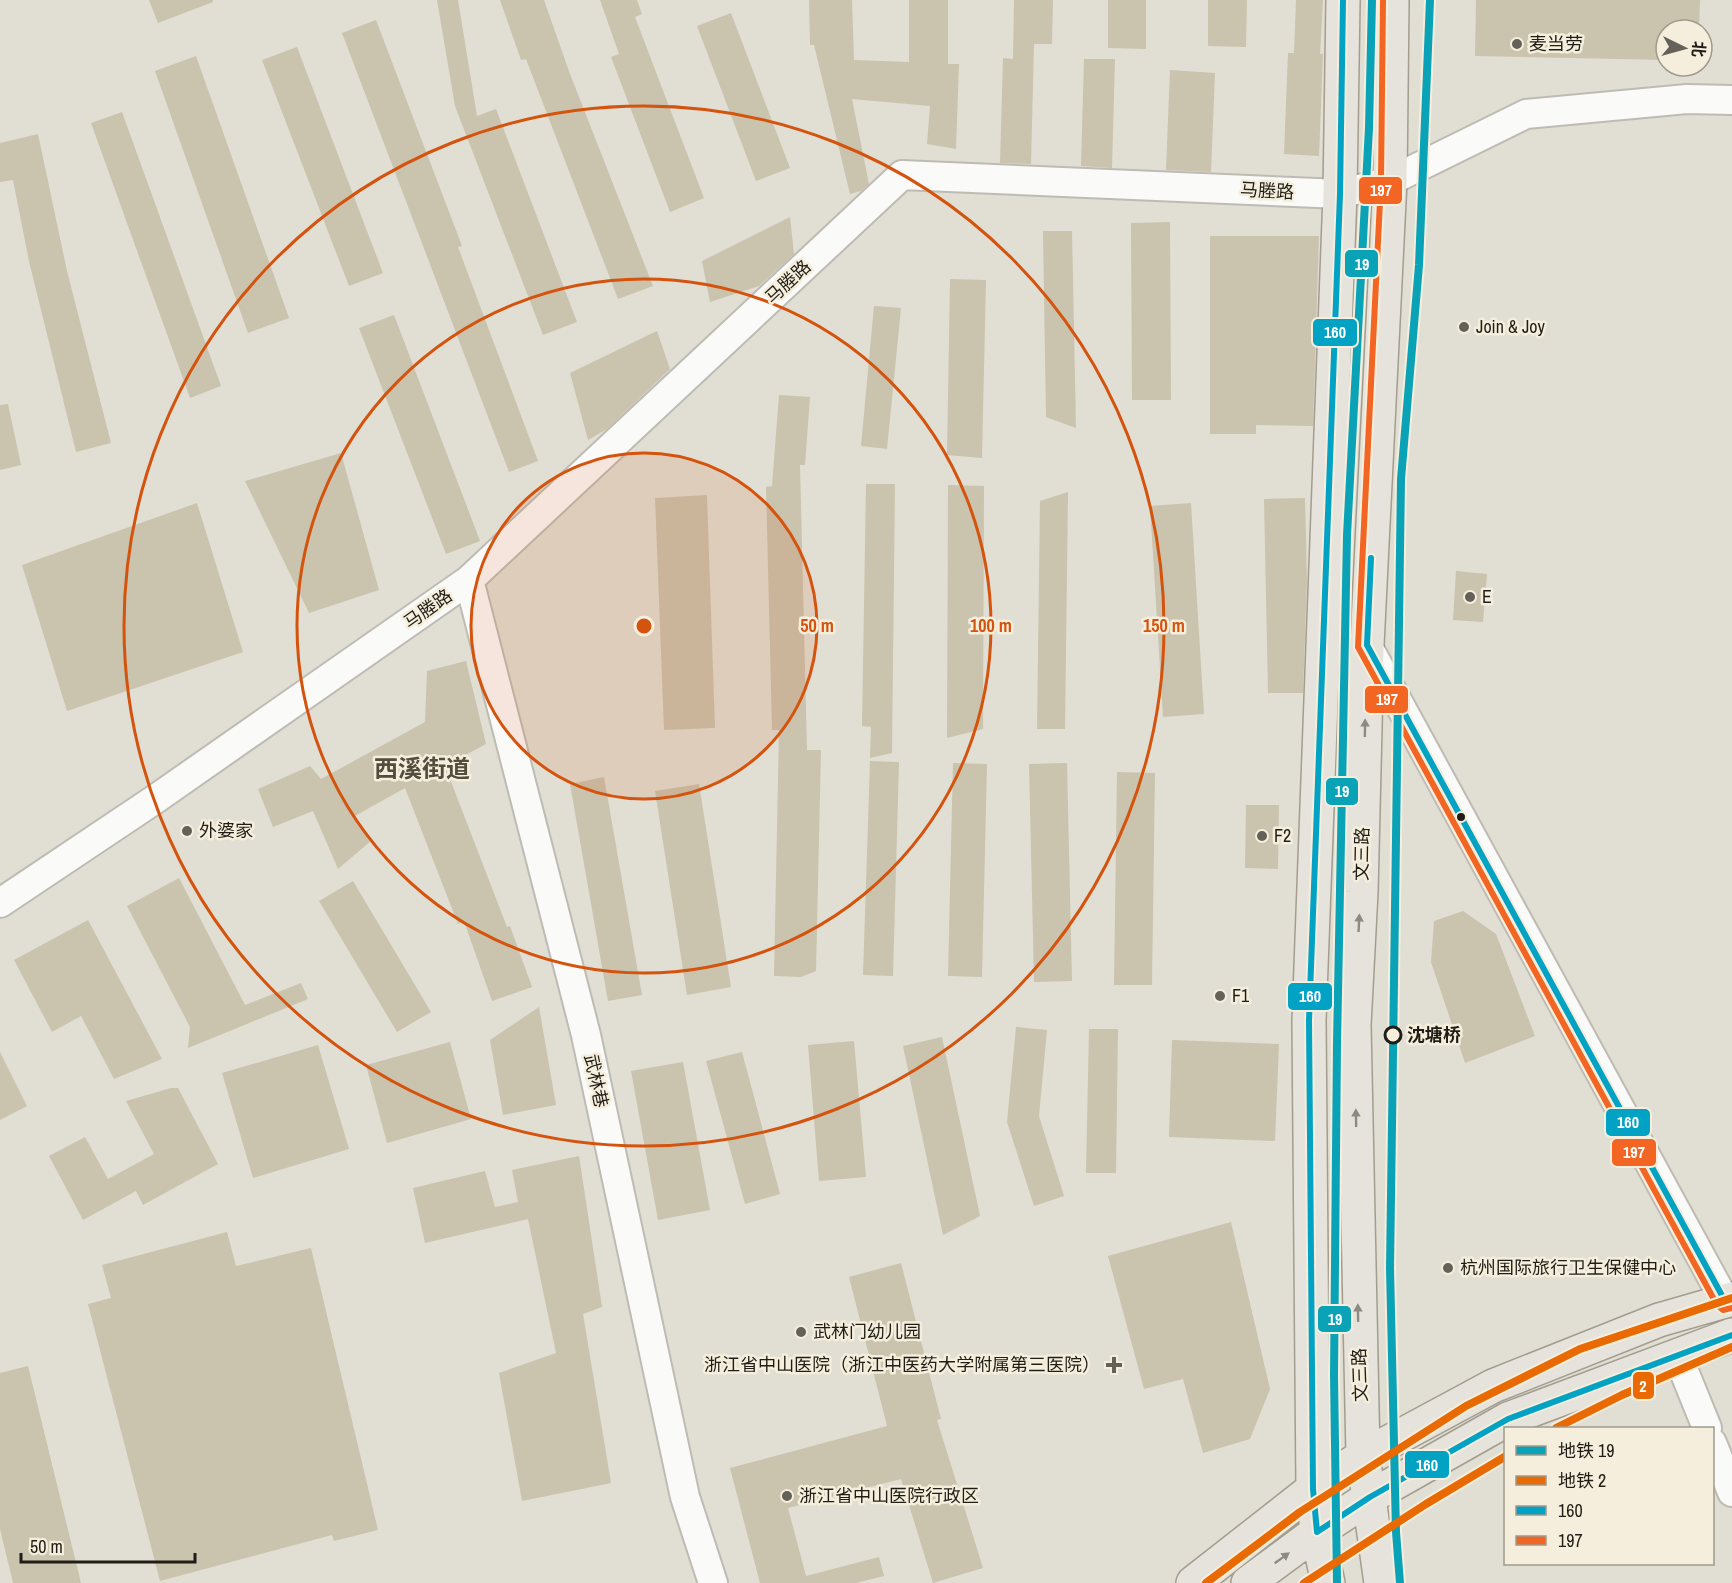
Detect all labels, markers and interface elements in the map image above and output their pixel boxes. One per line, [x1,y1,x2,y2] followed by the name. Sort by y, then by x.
[1654,18,1714,78] north arrow
[1529,31,1583,56] place label: 麦当劳
[1510,37,1524,51] marker: 麦当劳
[1687,40,1711,58] text: 北
[1358,176,1403,205] line badge: 197
[1239,177,1295,204] street label: 马塍路
[1370,179,1392,201] text: 197
[1344,249,1379,278] line badge: 19
[1355,253,1369,275] text: 19
[759,254,816,309] street label: 马塍路
[1476,314,1546,339] place label: Join & Joy
[1312,318,1358,347] line badge: 160
[1457,320,1471,334] marker: Join & Joy
[1324,321,1346,343] text: 160
[398,583,457,634] street label: 马塍路
[1482,584,1492,609] place label: E
[1463,590,1477,604] marker: E
[800,613,834,638] text: 50 m
[970,613,1012,638] text: 100 m
[1143,613,1185,638] text: 150 m
[634,616,654,636] centre of rings
[1364,685,1409,714] line badge: 197
[1376,688,1398,710] text: 197
[1360,719,1370,738] one-way arrow
[374,752,470,784] district label: 西溪街道
[1325,777,1359,806] line badge: 19
[1335,780,1349,802] text: 19
[1455,811,1467,823] unlabelled marker
[199,818,253,843] place label: 外婆家
[1274,823,1291,848] place label: F2
[180,824,194,838] marker: 外婆家
[1349,827,1374,881] street label: 文三路
[1255,829,1269,843] marker: F2
[1355,914,1364,933] one-way arrow
[1287,982,1333,1011] line badge: 160
[1232,983,1250,1008] place label: F1
[1299,985,1321,1007] text: 160
[1213,989,1227,1003] marker: F1
[1407,1022,1461,1047] place label: 沈塘桥
[1384,1026,1402,1044] marker: 沈塘桥
[579,1052,614,1110] street label: 武林巷
[1605,1108,1651,1137] line badge: 160
[1351,1109,1361,1128] one-way arrow
[1617,1111,1639,1133] text: 160
[1611,1138,1657,1167] line badge: 197
[1623,1141,1645,1163] text: 197
[1460,1255,1676,1280] place label: 杭州国际旅行卫生保健中心
[1441,1261,1455,1275] marker: 杭州国际旅行卫生保健中心
[1354,1304,1363,1323] one-way arrow
[1317,1305,1352,1333] line badge: 19
[1328,1308,1342,1330] text: 19
[813,1319,921,1344] place label: 武林门幼儿园
[794,1325,808,1339] marker: 武林门幼儿园
[1346,1348,1373,1402] street label: 文三路
[704,1352,1100,1377] place label: 浙江省中山医院（浙江中医药大学附属第三医院）
[1105,1356,1123,1374] marker: 浙江省中山医院（浙江中医药大学附属第三医院）
[1632,1371,1655,1400] line badge: 2
[1639,1375,1647,1397] text: 2
[1504,1427,1714,1565] legend
[1558,1438,1615,1463] text: 地铁 19
[1404,1450,1450,1479] line badge: 160
[1416,1454,1438,1476] text: 160
[1558,1468,1606,1493] text: 地铁 2
[799,1483,979,1508] place label: 浙江省中山医院行政区
[780,1489,794,1503] marker: 浙江省中山医院行政区
[1558,1498,1583,1523] text: 160
[21,1526,195,1564] scale bar
[1558,1528,1583,1553] text: 197
[30,1534,63,1559] text: 50 m
[1275,1552,1290,1564] one-way arrow

